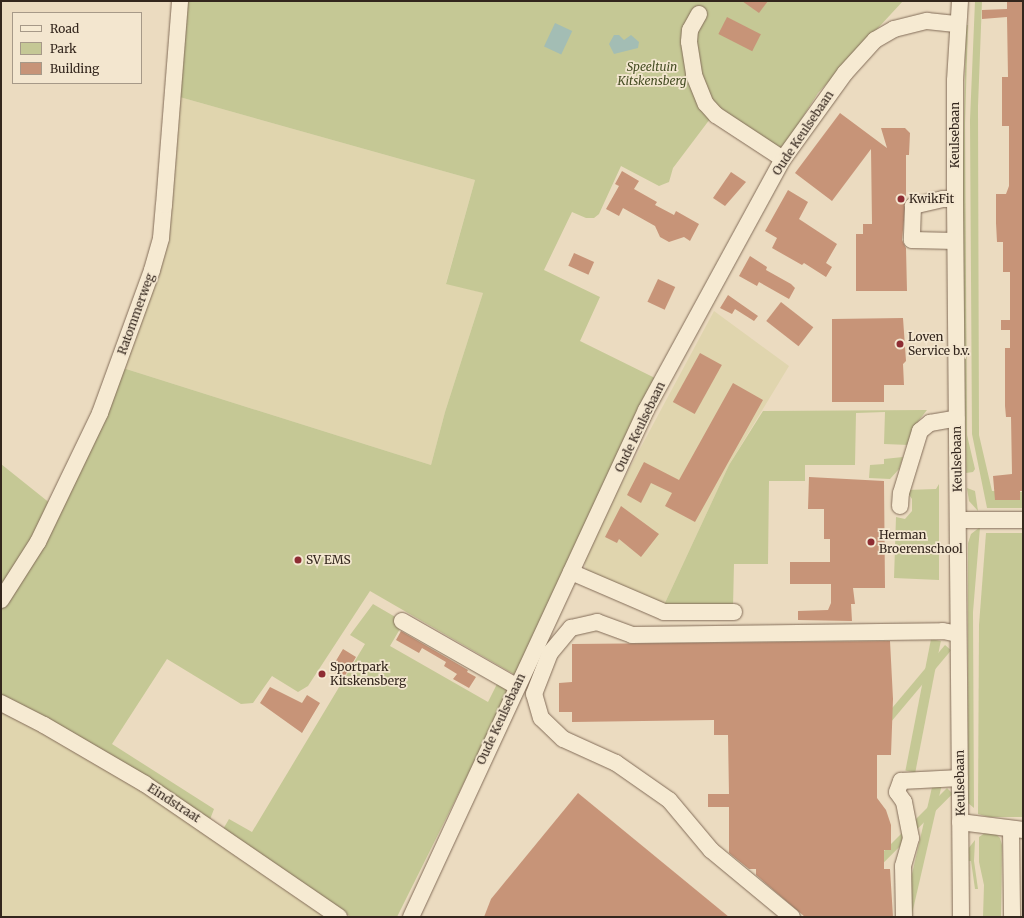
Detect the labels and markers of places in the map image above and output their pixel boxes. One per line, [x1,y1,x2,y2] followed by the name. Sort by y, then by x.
[909,192,954,206] place label: KwikFit
[896,194,906,204] marker: KwikFit
[908,330,970,358] place label: Loven Service b.v.
[895,339,905,349] marker: Loven Service b.v.
[879,528,963,556] place label: Herman Broerenschool
[866,537,876,547] marker: Herman Broerenschool
[306,553,351,567] place label: SV EMS
[293,555,303,565] marker: SV EMS
[330,660,406,688] place label: Sportpark Kitskensberg
[317,669,327,679] marker: Sportpark Kitskensberg

